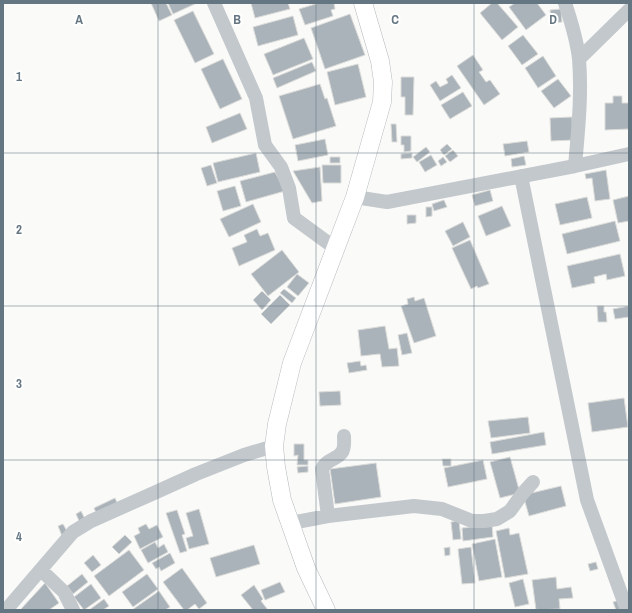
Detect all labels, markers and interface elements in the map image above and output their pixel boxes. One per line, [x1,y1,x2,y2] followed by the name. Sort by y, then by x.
[75,11,83,28] text: A
[233,11,241,28] text: B
[391,11,399,28] text: C
[549,11,557,28] text: D
[16,68,22,85] text: 1
[16,221,22,238] text: 2
[16,375,22,392] text: 3
[16,528,22,545] text: 4

